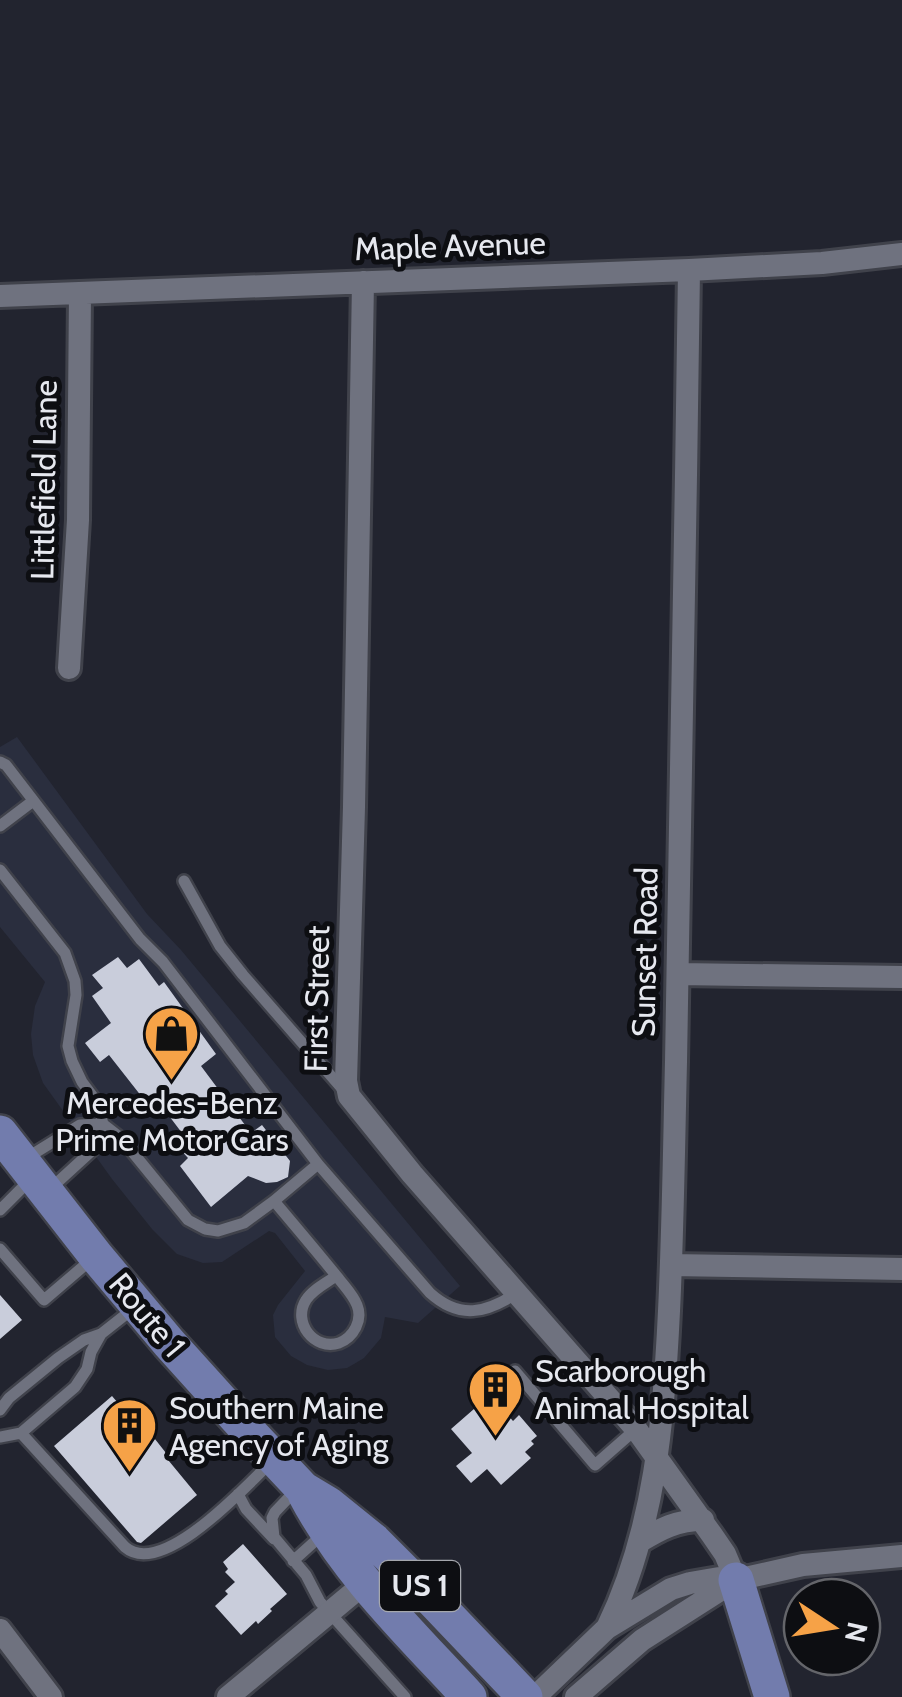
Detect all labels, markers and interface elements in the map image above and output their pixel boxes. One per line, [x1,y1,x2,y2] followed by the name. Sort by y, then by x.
[354,223,546,268] street label: Maple Avenue
[22,380,65,580] street label: Littlefield Lane
[624,867,665,1037] street label: Sunset Road
[296,925,337,1073] street label: First Street
[142,1004,202,1083] shop icon: Mercedes-Benz Prime Motor Cars
[55,1083,289,1159] place label: Mercedes-Benz Prime Motor Cars
[101,1265,194,1365] street label: Route 1
[535,1351,749,1427] place label: Scarborough Animal Hospital
[466,1359,526,1438] building icon: Scarborough Animal Hospital
[169,1388,389,1464] place label: Southern Maine Agency of Aging
[100,1396,160,1475] building icon: Southern Maine Agency of Aging
[380,1561,460,1611] road number: US 1
[782,1577,882,1677] north arrow
[838,1619,875,1645] text: N

